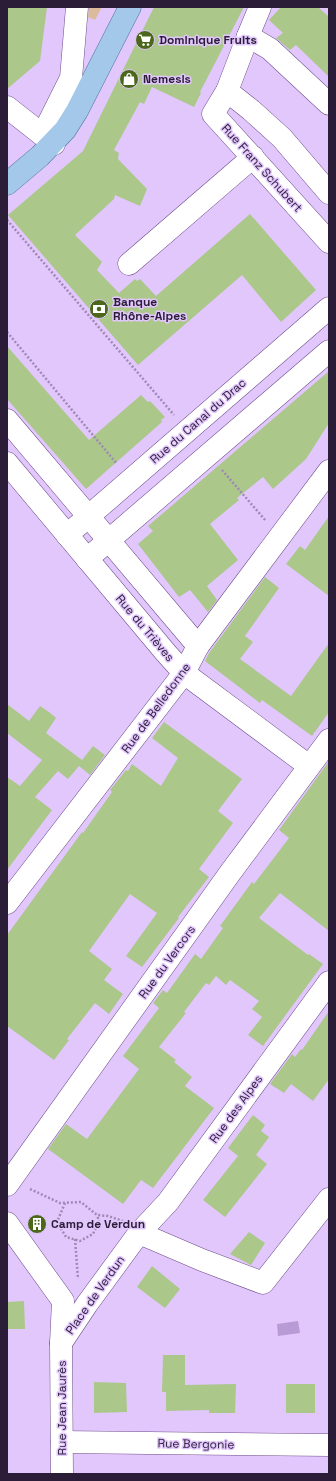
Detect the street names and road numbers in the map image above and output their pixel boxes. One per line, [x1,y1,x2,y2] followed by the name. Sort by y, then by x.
[218,120,306,216] street label: Rue Franz Schubert
[147,375,249,467] street label: Rue du Canal du Drac
[112,591,178,665] street label: Rue du Trièves
[118,660,194,756] street label: Rue de Belledonne
[135,922,199,1002] street label: Rue du Vercors
[206,1072,266,1146] street label: Rue des Alpes
[62,1252,128,1338] street label: Place de Verdun
[54,1360,70,1456] street label: Rue Jean Jaurès
[157,1435,235,1453] street label: Rue Bergonie

